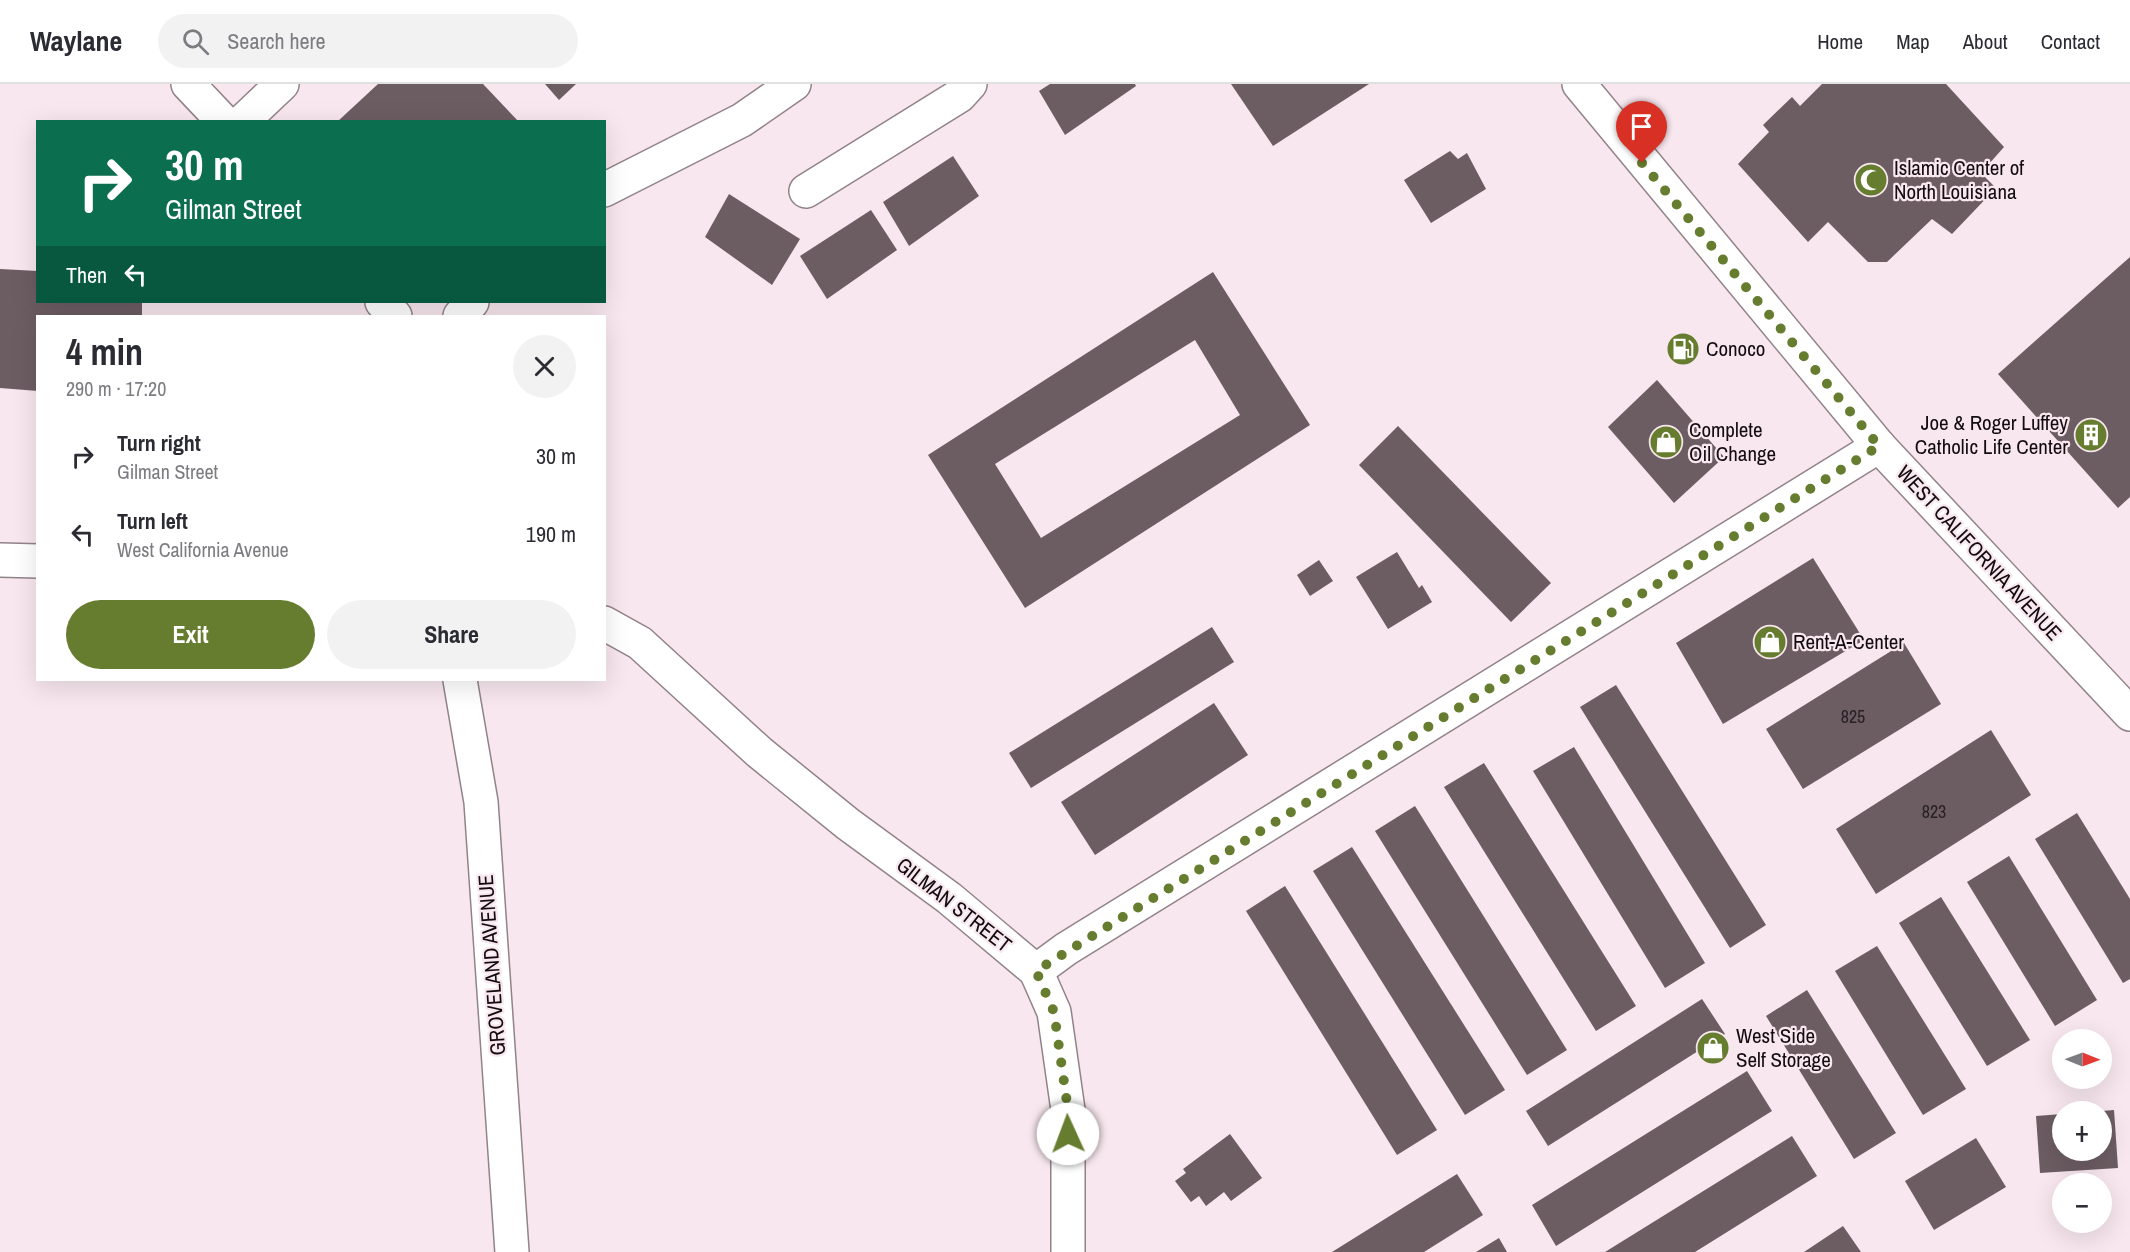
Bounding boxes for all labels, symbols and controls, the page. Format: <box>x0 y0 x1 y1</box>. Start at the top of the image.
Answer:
search box <box>158 14 578 68</box>
text: Waylane <box>30 22 122 60</box>
icon: search <box>179 25 212 58</box>
text: Search here <box>227 26 326 56</box>
text: Home <box>1817 27 1863 56</box>
text: Map <box>1896 27 1930 56</box>
text: About <box>1963 27 2008 56</box>
text: Contact <box>2041 27 2100 56</box>
pin <box>1616 101 1667 163</box>
icon: arrive <box>1625 110 1658 143</box>
text: 30 m <box>165 137 244 193</box>
icon: right <box>66 144 144 222</box>
place label: Islamic Center of North Louisiana <box>1894 153 2024 206</box>
mosque icon: Islamic Center of North Louisiana <box>1853 162 1889 198</box>
text: Gilman Street <box>165 191 302 227</box>
icon: left <box>119 258 152 291</box>
text: Then <box>66 260 107 290</box>
text: 4 min <box>66 328 143 376</box>
fuel station icon: Conoco <box>1665 331 1701 367</box>
place label: Conoco <box>1706 334 1765 363</box>
button: close <box>513 335 576 398</box>
text: 290 m · 17:20 <box>66 375 166 402</box>
place label: Joe & Roger Luffey Catholic Life Center <box>1915 408 2068 461</box>
place label: Complete Oil Change <box>1689 415 1776 468</box>
building icon: Joe & Roger Luffey Catholic Life Center <box>2073 417 2109 453</box>
shop icon: Complete Oil Change <box>1648 424 1684 460</box>
text: Turn right <box>117 428 201 458</box>
icon: right <box>66 440 99 473</box>
text: 30 m <box>536 441 576 471</box>
text: Gilman Street <box>117 458 218 485</box>
street label: WEST CALIFORNIA AVENUE <box>1890 459 2068 647</box>
text: Turn left <box>117 506 188 536</box>
icon: left <box>66 518 99 551</box>
text: 190 m <box>526 519 576 549</box>
text: West California Avenue <box>117 536 289 563</box>
button: Exit <box>66 600 315 669</box>
button: Share <box>327 600 576 669</box>
shop icon: Rent-A-Center <box>1752 624 1788 660</box>
place label: Rent-A-Center <box>1793 627 1904 656</box>
house number: 825 <box>1841 704 1865 729</box>
house number: 823 <box>1922 799 1946 824</box>
street label: GILMAN STREET <box>891 850 1018 959</box>
street label: GROVELAND AVENUE <box>471 873 512 1057</box>
place label: West Side Self Storage <box>1736 1021 1831 1074</box>
north arrow <box>2052 1029 2112 1089</box>
map controls <box>2052 1029 2112 1233</box>
shop icon: West Side Self Storage <box>1695 1030 1731 1066</box>
button: + <box>2052 1101 2112 1161</box>
position arrow <box>1036 1102 1100 1166</box>
button: − <box>2052 1173 2112 1233</box>

